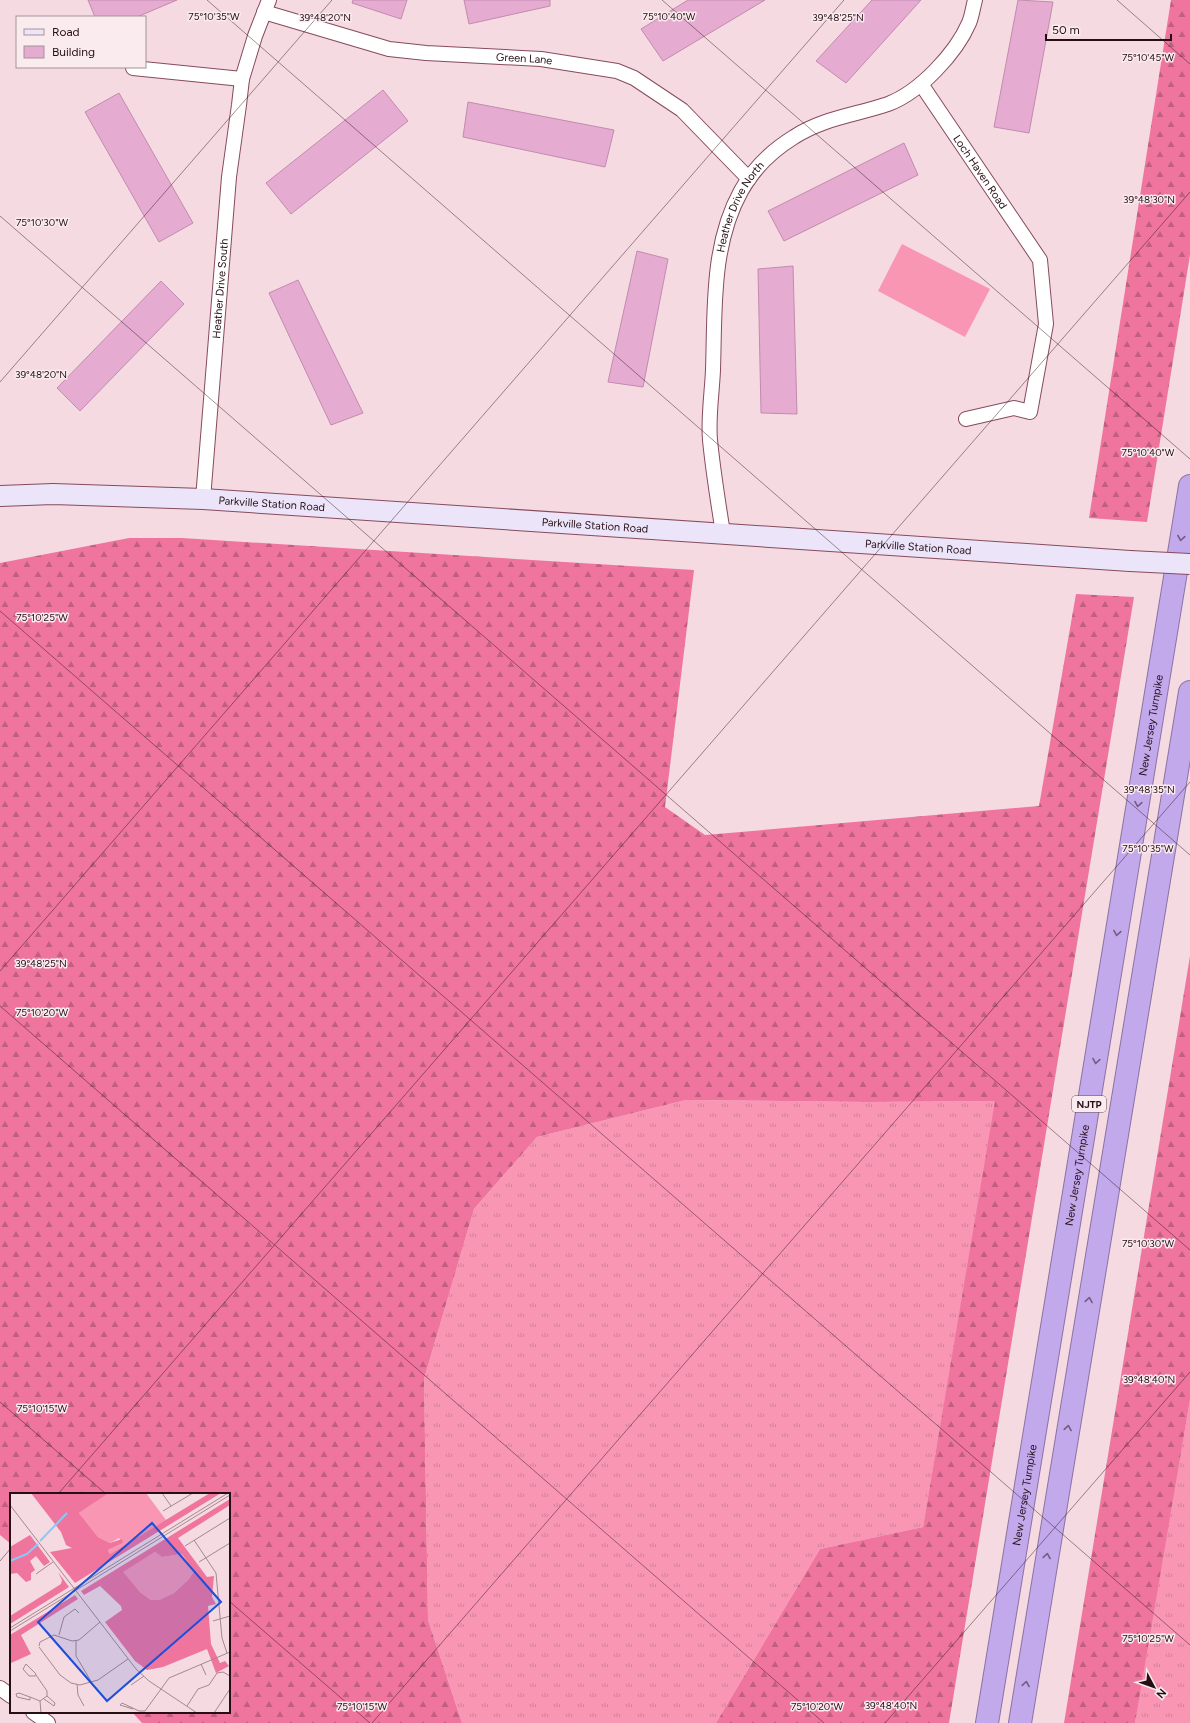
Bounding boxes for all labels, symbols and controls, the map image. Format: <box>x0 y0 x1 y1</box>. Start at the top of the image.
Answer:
text: 75°10'35"W <box>188 10 240 23</box>
text: 75°10'40"W <box>643 10 696 23</box>
text: 39°48'20"N <box>299 11 351 24</box>
text: 39°48'25"N <box>812 11 864 24</box>
legend <box>16 16 146 68</box>
scale bar <box>1046 16 1171 42</box>
text: 50 m <box>1052 23 1080 37</box>
text: Road <box>52 25 80 39</box>
text: Building <box>52 45 95 59</box>
street label: Green Lane <box>496 51 553 68</box>
text: 75°10'45"W <box>1122 51 1174 64</box>
street label: Loch Haven Road <box>950 133 1010 212</box>
street label: Heather Drive North <box>714 159 767 254</box>
text: 39°48'30"N <box>1123 193 1175 206</box>
text: 75°10'30"W <box>16 216 68 229</box>
street label: Heather Drive South <box>210 238 231 339</box>
text: 39°48'20"N <box>15 368 67 381</box>
text: 75°10'40"W <box>1122 446 1175 459</box>
street label: Parkville Station Road <box>218 494 325 514</box>
street label: Parkville Station Road <box>541 516 649 536</box>
one-way arrow <box>1178 535 1186 541</box>
street label: Parkville Station Road <box>865 537 972 557</box>
text: 75°10'25"W <box>16 611 68 624</box>
street label: New Jersey Turnpike <box>1137 674 1166 777</box>
text: 39°48'35"N <box>1123 783 1175 796</box>
one-way arrow <box>1134 801 1143 808</box>
text: 75°10'35"W <box>1122 842 1174 855</box>
one-way arrow <box>1113 930 1122 936</box>
text: 39°48'25"N <box>15 957 67 970</box>
text: 75°10'20"W <box>16 1006 68 1019</box>
one-way arrow <box>1092 1058 1101 1064</box>
road number: NJTP <box>1072 1096 1106 1112</box>
street label: New Jersey Turnpike <box>1063 1124 1092 1227</box>
text: 75°10'30"W <box>1122 1237 1174 1250</box>
one-way arrow <box>1085 1297 1093 1303</box>
text: 39°48'40"N <box>1123 1373 1175 1386</box>
text: 75°10'15"W <box>17 1402 67 1415</box>
one-way arrow <box>1063 1425 1072 1431</box>
street label: New Jersey Turnpike <box>1010 1443 1040 1547</box>
inset map <box>10 1493 230 1713</box>
one-way arrow <box>1042 1553 1050 1559</box>
text: 75°10'25"W <box>1122 1632 1174 1645</box>
north arrow <box>1134 1667 1174 1707</box>
one-way arrow <box>1021 1681 1030 1688</box>
text: N <box>1153 1686 1169 1701</box>
text: 39°48'40"N <box>865 1699 917 1712</box>
text: 75°10'15"W <box>337 1700 387 1713</box>
text: 75°10'20"W <box>791 1700 843 1713</box>

